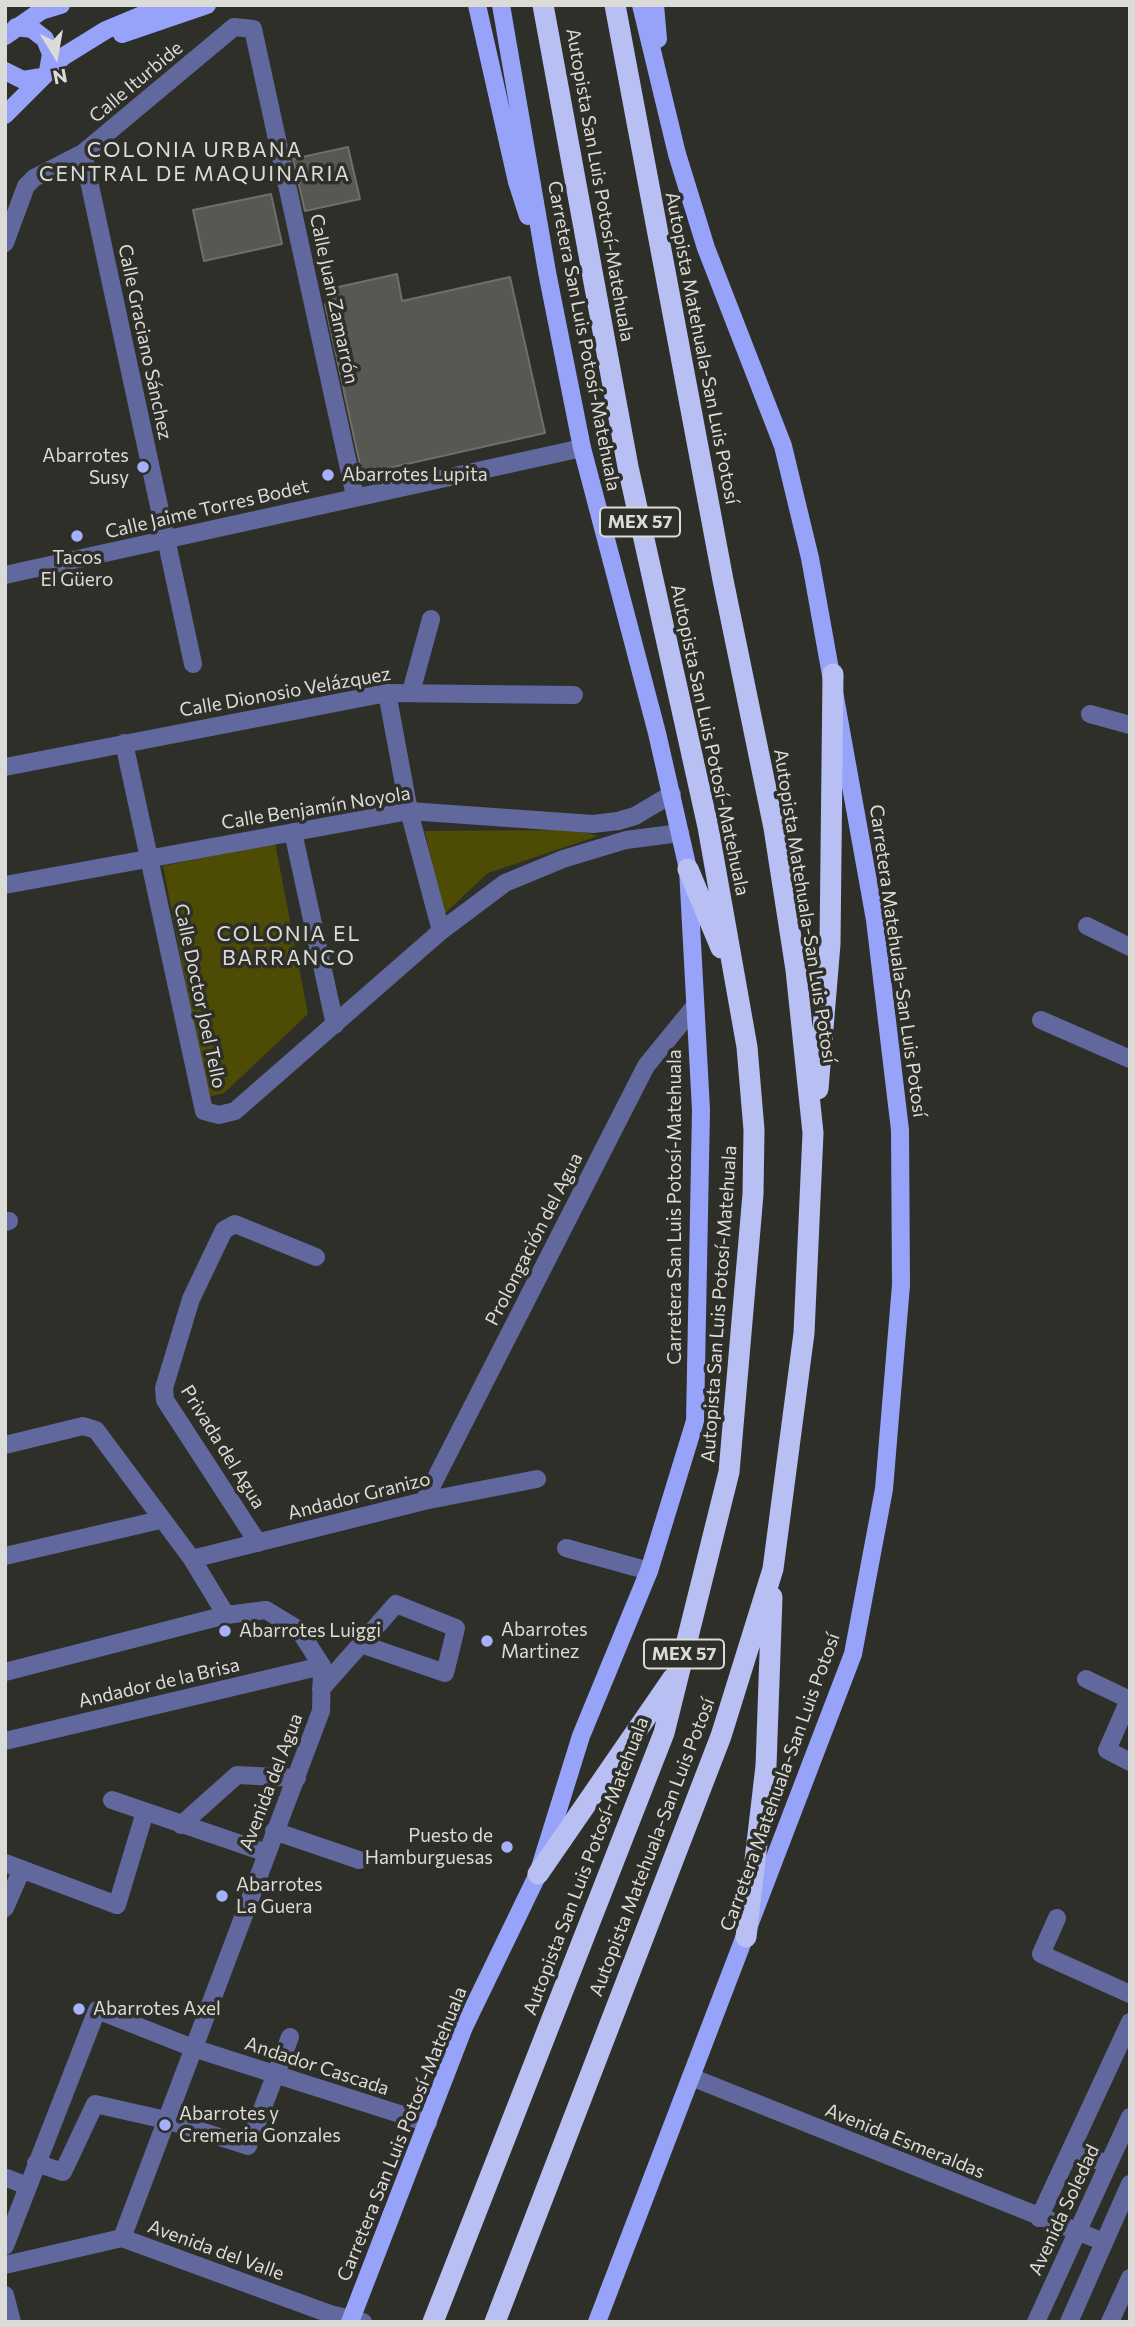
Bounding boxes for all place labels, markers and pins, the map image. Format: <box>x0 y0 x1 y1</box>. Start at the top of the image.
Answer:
place label: Abarrotes Susy <box>42 445 129 489</box>
marker: Abarrotes Susy <box>135 459 151 475</box>
place label: Abarrotes Lupita <box>342 464 488 486</box>
marker: Abarrotes Lupita <box>320 467 336 483</box>
marker: Tacos El Güero <box>69 528 85 544</box>
place label: Tacos El Güero <box>41 547 113 591</box>
place label: Abarrotes Martinez <box>501 1619 588 1663</box>
place label: Abarrotes Luiggi <box>239 1620 381 1642</box>
marker: Abarrotes Luiggi <box>217 1623 233 1639</box>
marker: Abarrotes Martinez <box>479 1633 495 1649</box>
place label: Puesto de Hamburguesas <box>365 1825 493 1869</box>
marker: Puesto de Hamburguesas <box>499 1839 515 1855</box>
place label: Abarrotes La Guera <box>236 1874 323 1918</box>
marker: Abarrotes La Guera <box>214 1888 230 1904</box>
place label: Abarrotes Axel <box>93 1998 221 2020</box>
marker: Abarrotes Axel <box>71 2001 87 2017</box>
place label: Abarrotes y Cremeria Gonzales <box>179 2103 341 2147</box>
marker: Abarrotes y Cremeria Gonzales <box>157 2117 173 2133</box>

